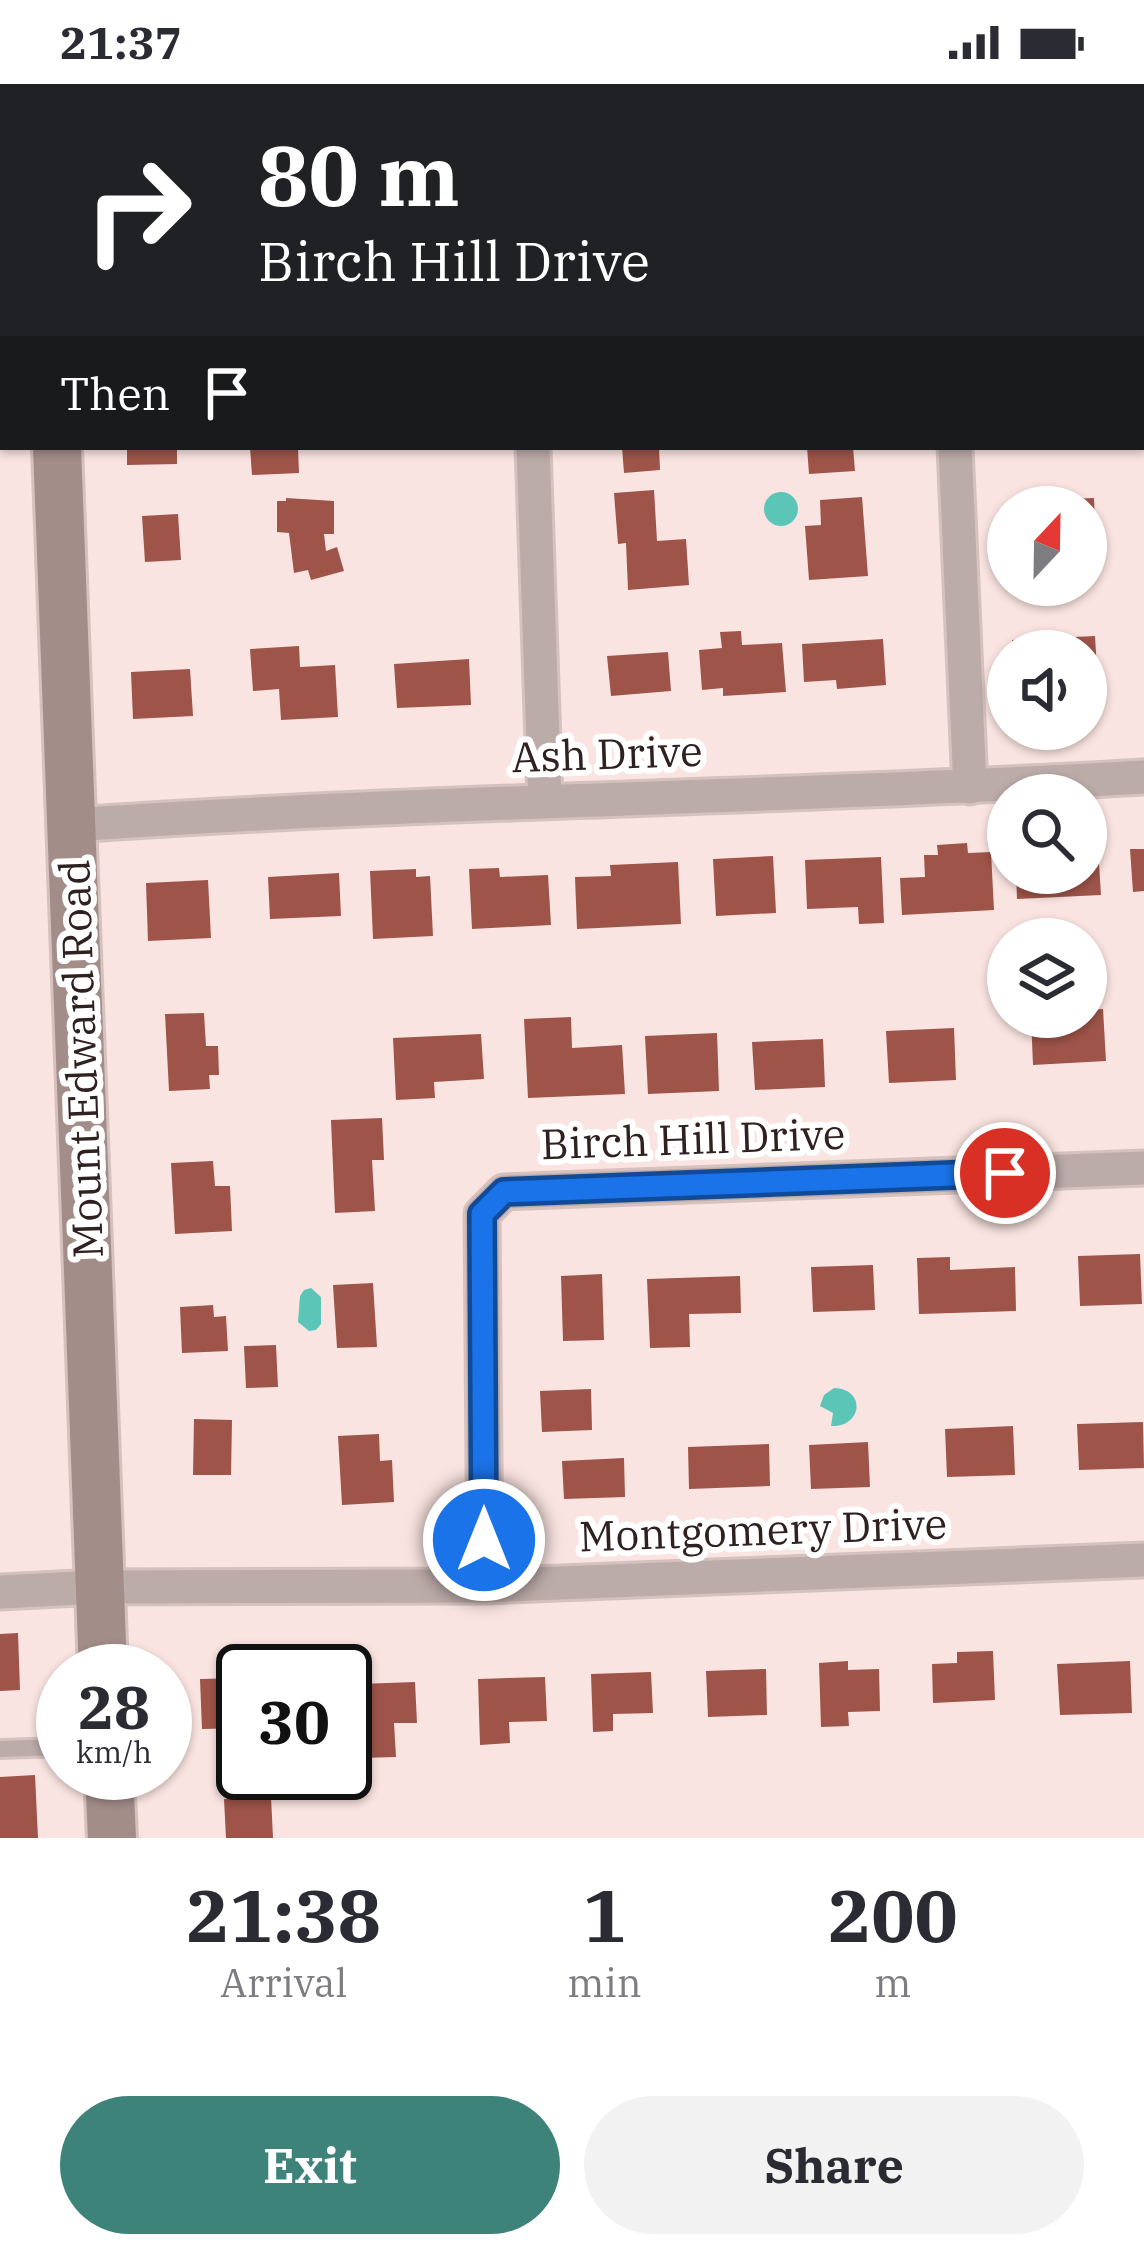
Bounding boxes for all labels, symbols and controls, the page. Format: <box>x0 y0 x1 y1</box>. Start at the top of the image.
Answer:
text: 21:37 <box>60 13 182 71</box>
text: 80 m <box>258 120 460 229</box>
icon: right <box>60 132 216 288</box>
text: Birch Hill Drive <box>258 226 650 296</box>
icon: arrive <box>194 360 260 426</box>
text: Then <box>60 364 170 422</box>
north arrow <box>987 486 1107 606</box>
map controls <box>987 486 1107 1038</box>
button: sound <box>987 630 1107 750</box>
street label: Ash Drive <box>510 723 704 784</box>
button: search <box>987 774 1107 894</box>
street label: Mount Edward Road <box>46 859 115 1259</box>
button: layers <box>987 918 1107 1038</box>
street label: Birch Hill Drive <box>540 1106 846 1171</box>
pin <box>954 1122 1056 1224</box>
icon: arrive <box>972 1140 1038 1206</box>
position arrow <box>421 1477 547 1603</box>
street label: Montgomery Drive <box>578 1496 948 1563</box>
speed limit sign: 30 <box>216 1644 372 1800</box>
text: 28 <box>78 1667 150 1746</box>
text: km/h <box>76 1732 152 1771</box>
text: 21:38 <box>186 1868 381 1962</box>
text: 1 <box>583 1868 626 1962</box>
text: 200 <box>828 1868 958 1962</box>
text: Arrival <box>220 1957 347 2008</box>
text: min <box>567 1957 642 2008</box>
text: m <box>874 1957 911 2008</box>
button: Exit <box>60 2096 560 2234</box>
button: Share <box>584 2096 1084 2234</box>

